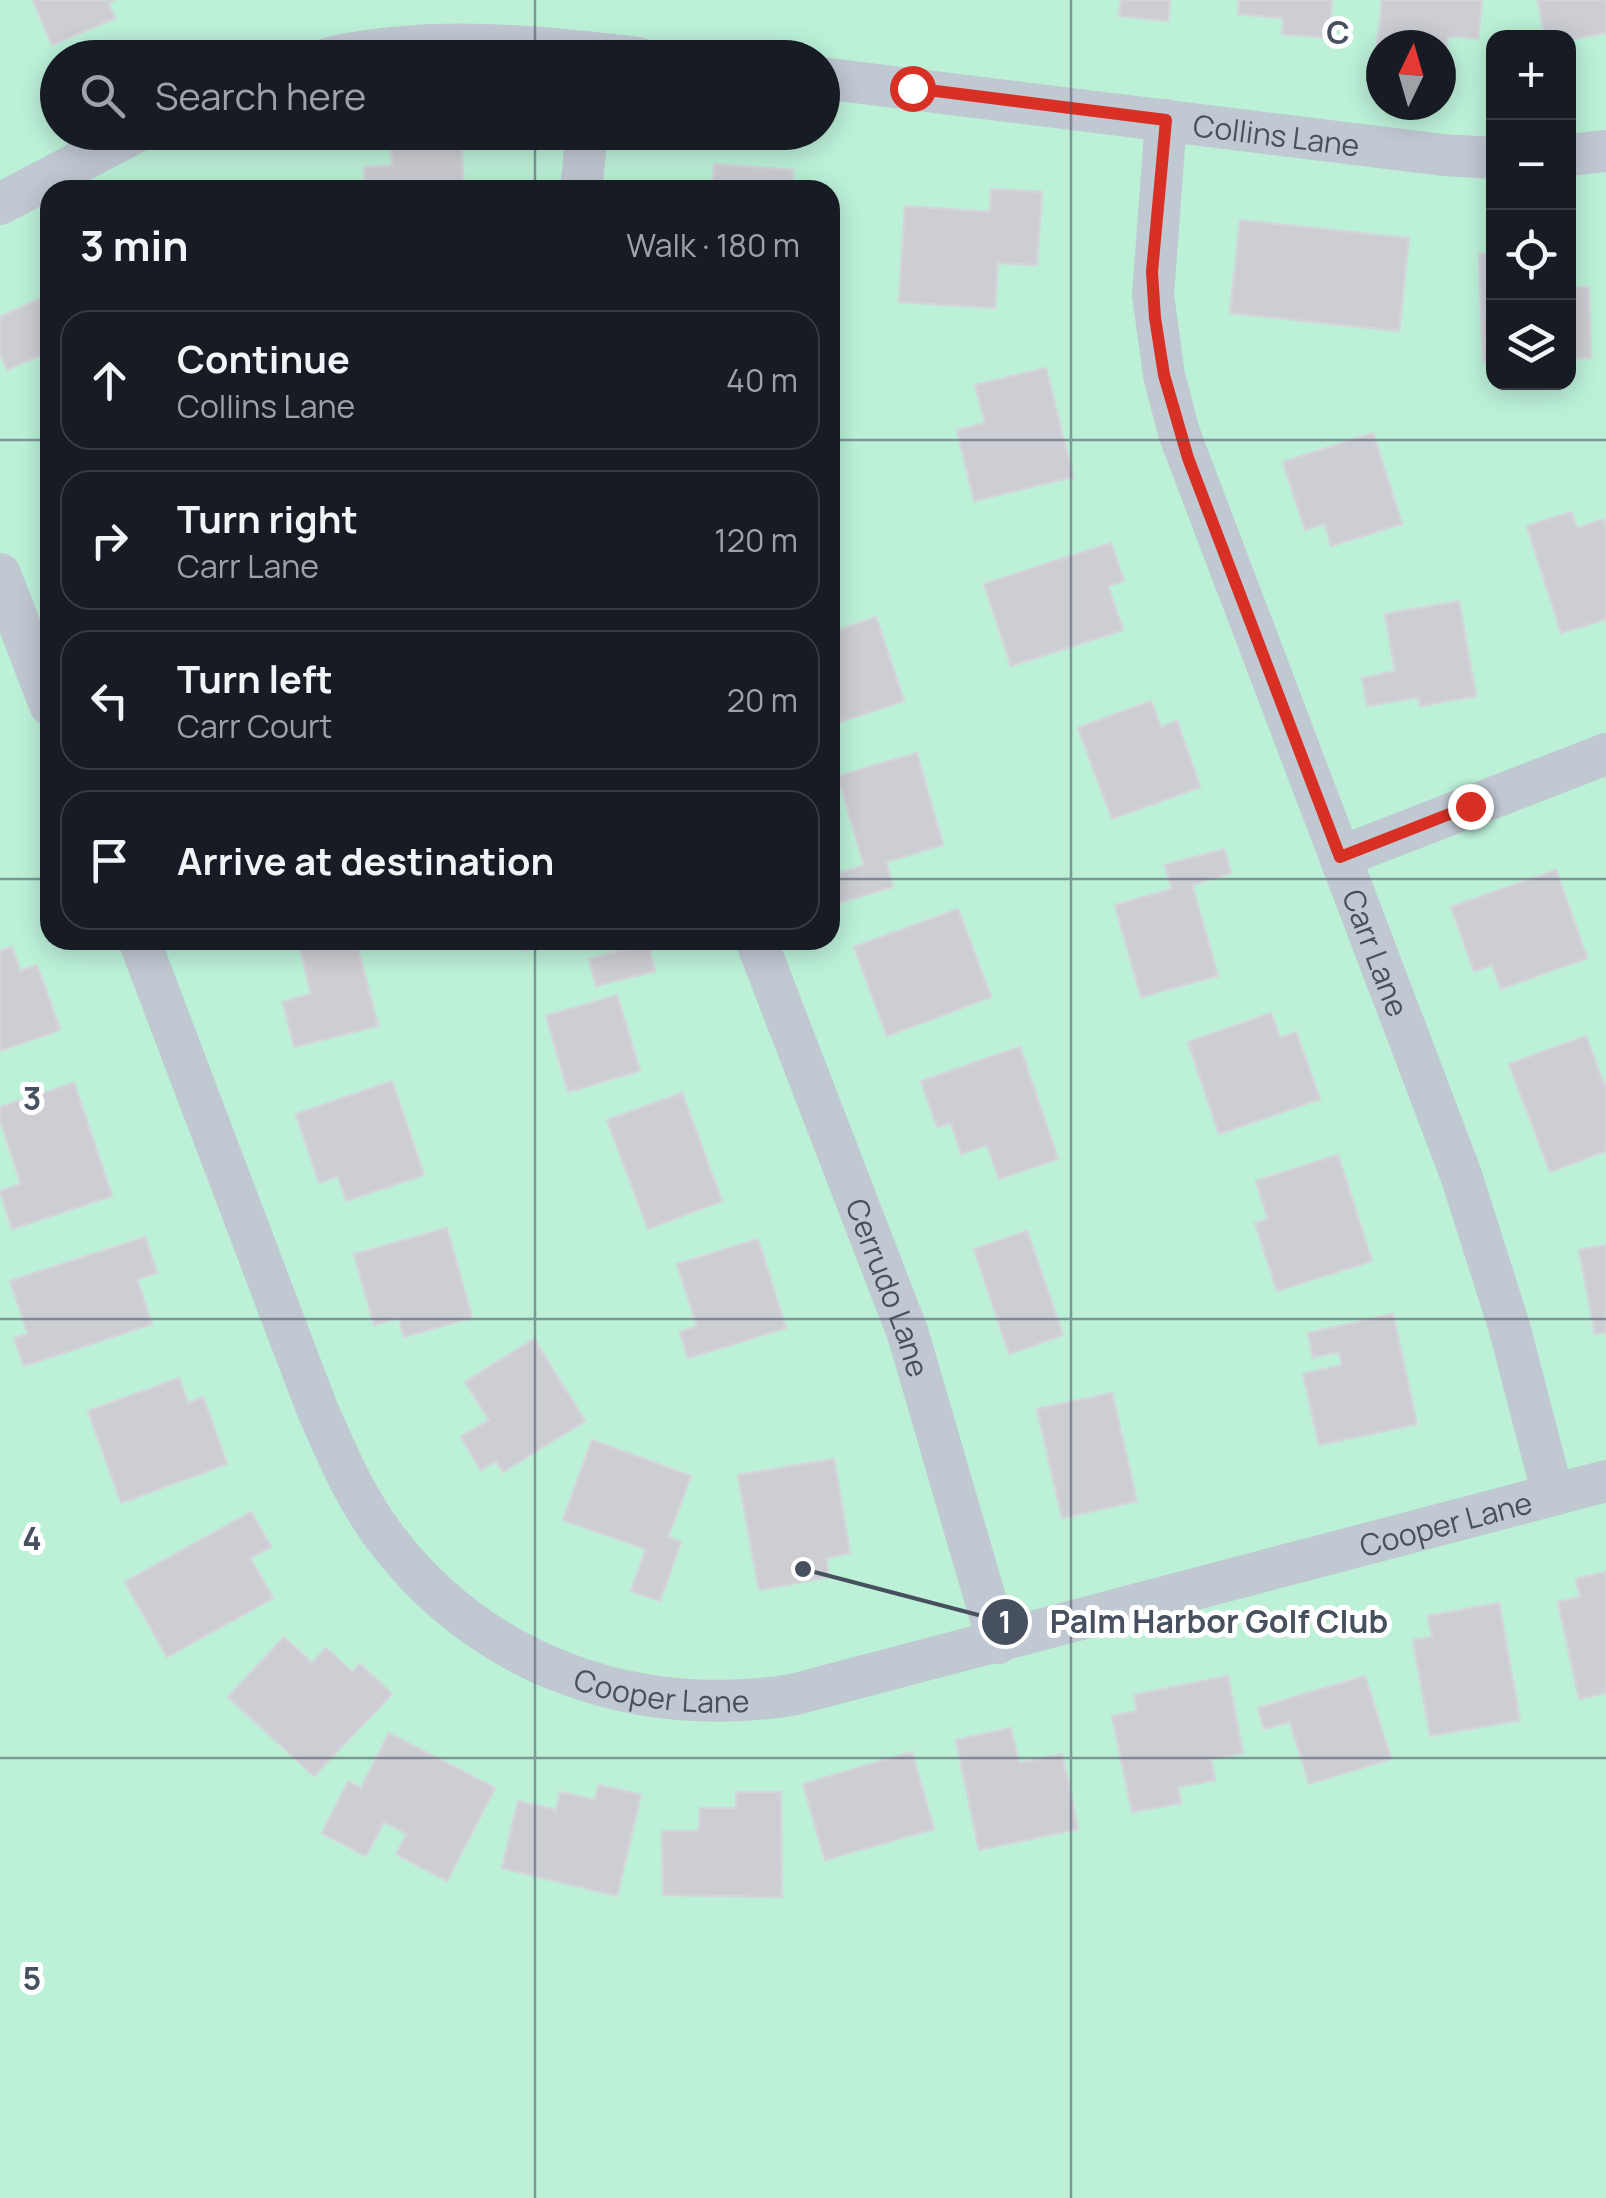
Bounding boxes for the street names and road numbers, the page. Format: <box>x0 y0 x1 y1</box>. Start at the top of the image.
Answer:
street label: Collins Lane <box>1191 104 1362 165</box>
street label: Carr Lane <box>1334 883 1419 1022</box>
street label: Cerrudo Lane <box>837 1192 940 1381</box>
street label: Cooper Lane <box>1355 1481 1536 1565</box>
street label: Cooper Lane <box>569 1658 750 1721</box>

